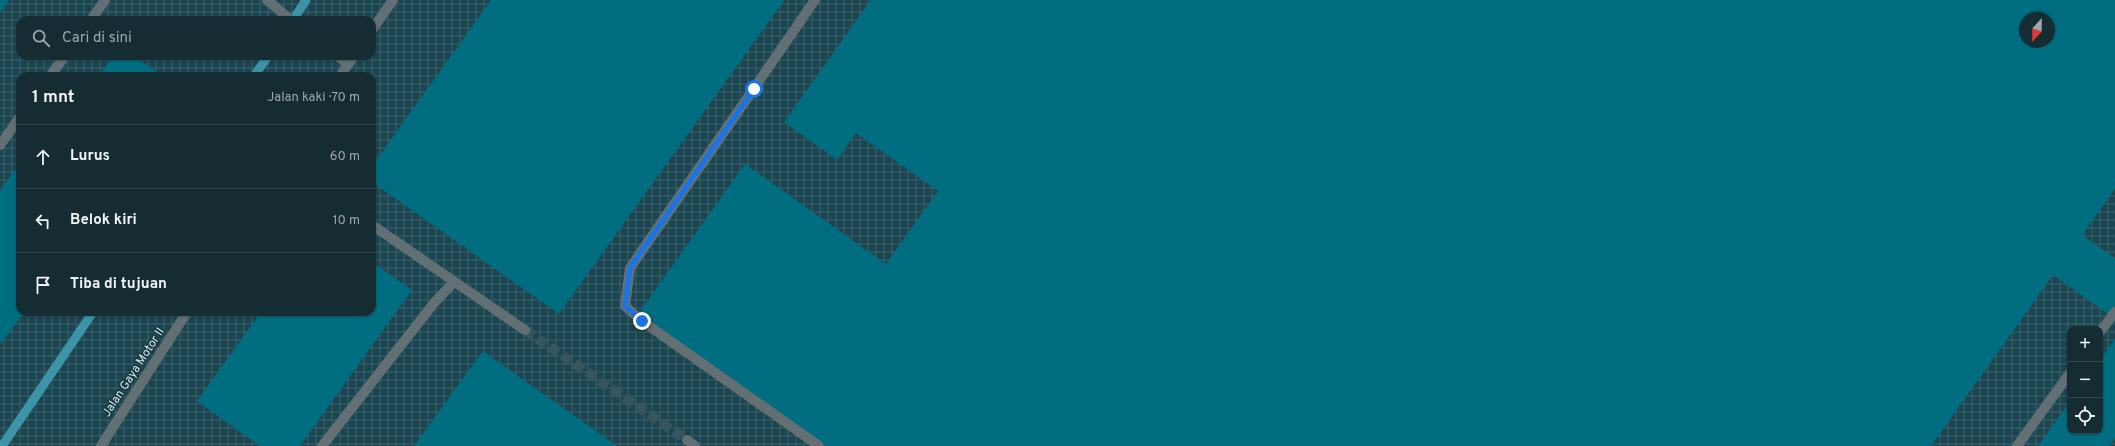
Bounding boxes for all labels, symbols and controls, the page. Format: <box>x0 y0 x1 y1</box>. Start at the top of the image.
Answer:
north arrow <box>2019 12 2055 48</box>
search box <box>16 16 376 60</box>
icon: search <box>30 27 52 49</box>
text: Cari di sini <box>62 29 132 48</box>
route start <box>745 80 763 98</box>
text: 1 mnt <box>32 87 75 109</box>
text: Jalan kaki · 70 m <box>267 90 360 106</box>
icon: ahead <box>32 146 54 168</box>
text: Lurus <box>70 147 110 166</box>
text: 60 m <box>330 149 360 165</box>
icon: left <box>32 210 54 232</box>
text: Belok kiri <box>70 211 137 230</box>
text: 10 m <box>333 213 360 229</box>
icon: arrive <box>32 274 54 296</box>
text: Tiba di tujuan <box>70 275 167 294</box>
route end <box>633 312 651 330</box>
street label: Jalan Gaya Motor II <box>99 325 169 420</box>
map controls <box>2067 326 2103 434</box>
button: + <box>2067 326 2103 362</box>
button: − <box>2067 362 2103 398</box>
button: locate <box>2067 398 2103 434</box>

